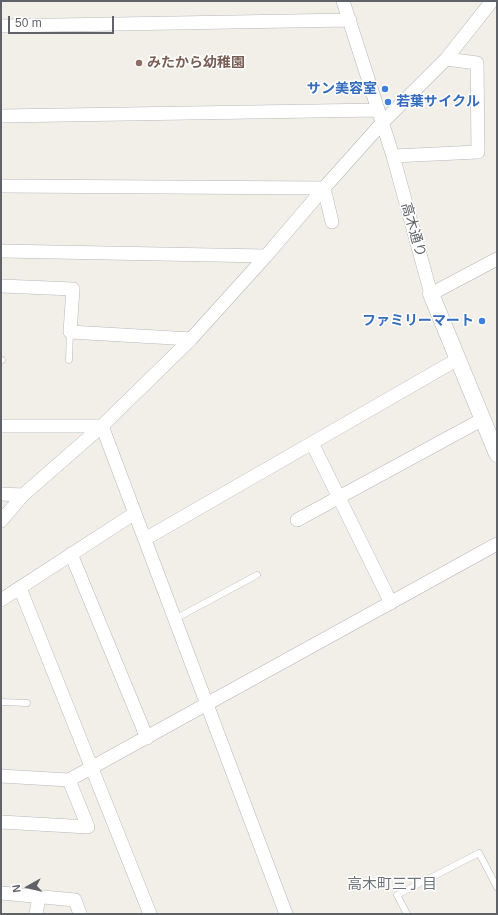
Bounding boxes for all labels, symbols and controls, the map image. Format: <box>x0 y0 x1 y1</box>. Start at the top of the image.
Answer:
scale bar <box>10 8 116 34</box>
text: 50 m <box>15 16 42 30</box>
place label: みたから幼稚園 <box>147 55 245 71</box>
marker: みたから幼稚園 <box>134 58 144 68</box>
place label: サン美容室 <box>307 81 377 97</box>
marker: サン美容室 <box>380 84 390 94</box>
place label: 若葉サイクル <box>396 94 480 110</box>
marker: 若葉サイクル <box>383 97 393 107</box>
street label: 高木通り <box>397 201 429 259</box>
place label: ファミリーマート <box>362 313 474 329</box>
marker: ファミリーマート <box>477 316 487 326</box>
north arrow <box>8 867 48 907</box>
district label: 高木町三丁目 <box>347 876 437 894</box>
text: N <box>10 884 23 893</box>

